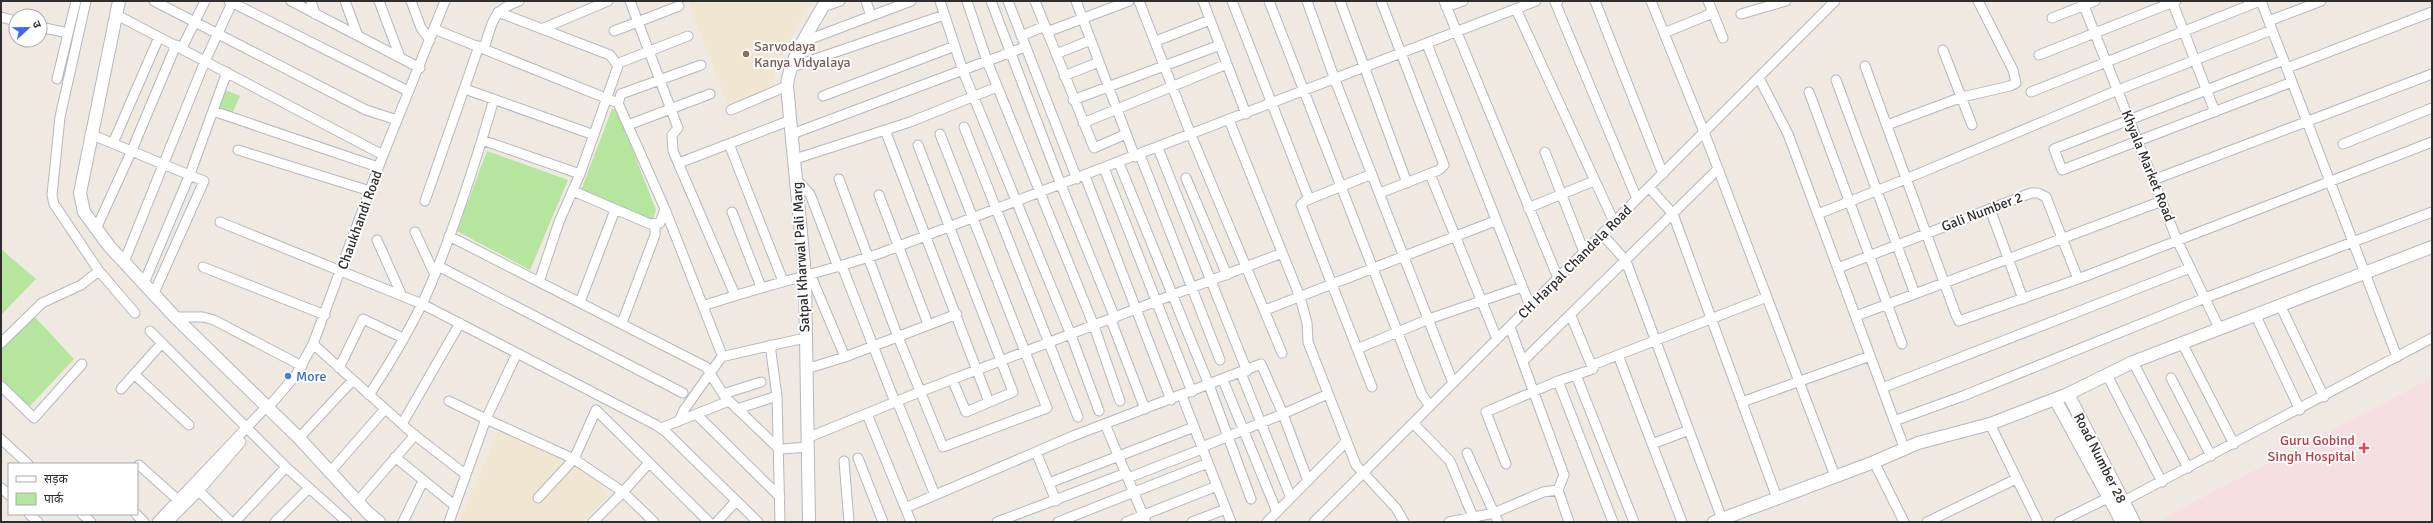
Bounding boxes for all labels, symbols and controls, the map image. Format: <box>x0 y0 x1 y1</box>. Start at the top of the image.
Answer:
north arrow <box>8 8 48 48</box>
text: उ <box>30 19 44 30</box>
place label: Sarvodaya Kanya Vidyalaya <box>754 38 851 71</box>
marker: Sarvodaya Kanya Vidyalaya <box>741 49 751 59</box>
street label: Khyala Market Road <box>2118 108 2178 224</box>
street label: Chaukhandi Road <box>334 168 386 272</box>
street label: Satpal Kharwal Pali Marg <box>789 181 813 333</box>
street label: Gali Number 2 <box>1939 189 2025 235</box>
street label: CH Harpal Chandela Road <box>1515 202 1635 322</box>
place label: More <box>296 368 326 385</box>
marker: More <box>283 371 293 381</box>
street label: Road Number 28 <box>2070 410 2130 506</box>
place label: Guru Gobind Singh Hospital <box>2268 432 2355 465</box>
marker: Guru Gobind Singh Hospital <box>2358 442 2370 454</box>
legend <box>8 463 138 515</box>
text: सड़क <box>44 472 69 487</box>
text: पार्क <box>44 492 64 507</box>

